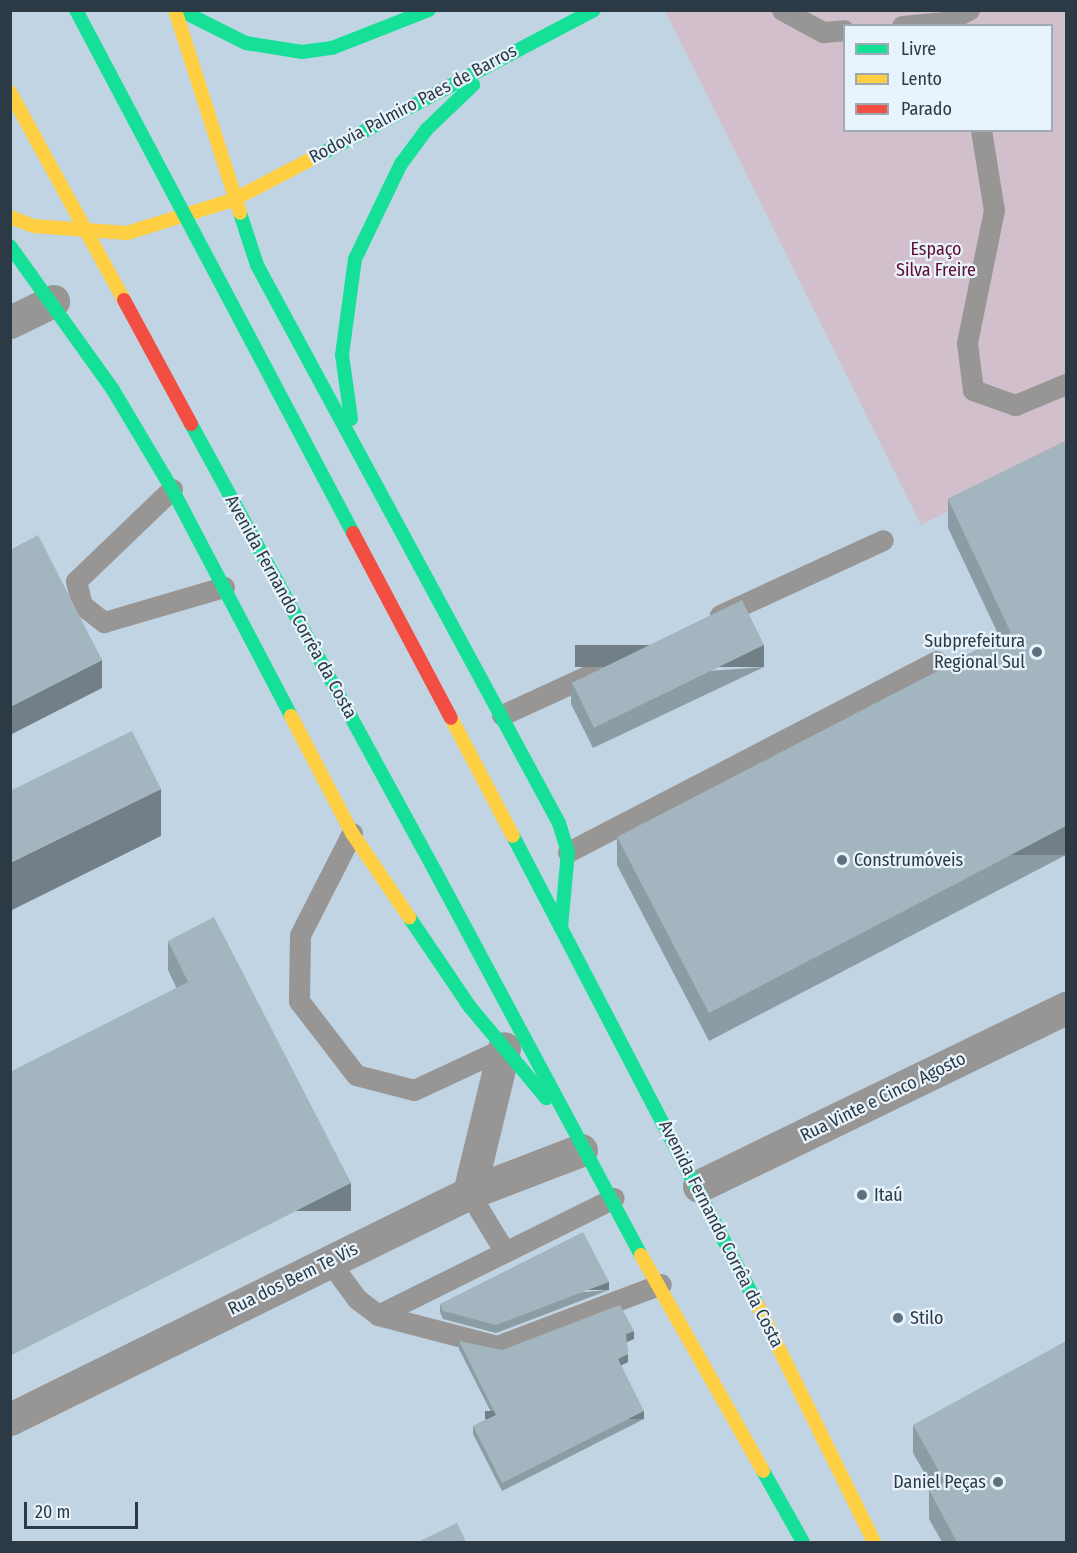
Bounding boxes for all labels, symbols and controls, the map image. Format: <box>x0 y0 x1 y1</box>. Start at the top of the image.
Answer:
legend <box>843 24 1053 132</box>
text: Livre <box>901 38 936 60</box>
street label: Rodovia Palmiro Paes de Barros <box>305 40 521 168</box>
text: Lento <box>901 68 942 90</box>
text: Parado <box>901 98 952 120</box>
park label: Espaço Silva Freire <box>896 239 976 282</box>
street label: Avenida Fernando Corrêa da Costa <box>220 492 362 722</box>
place label: Subprefeitura Regional Sul <box>924 631 1025 674</box>
marker: Subprefeitura Regional Sul <box>1030 645 1044 659</box>
place label: Construmóveis <box>854 849 963 871</box>
marker: Construmóveis <box>835 853 849 867</box>
street label: Rua Vinte e Cinco Agosto <box>797 1048 969 1146</box>
street label: Avenida Fernando Corrêa da Costa <box>654 1117 788 1351</box>
place label: Itaú <box>874 1184 903 1206</box>
marker: Itaú <box>855 1188 869 1202</box>
street label: Rua dos Bem Te Vis <box>224 1238 362 1320</box>
place label: Stilo <box>910 1307 943 1329</box>
marker: Stilo <box>891 1311 905 1325</box>
place label: Daniel Peças <box>893 1471 986 1493</box>
marker: Daniel Peças <box>991 1475 1005 1489</box>
scale bar <box>27 1490 141 1528</box>
text: 20 m <box>35 1501 70 1523</box>

